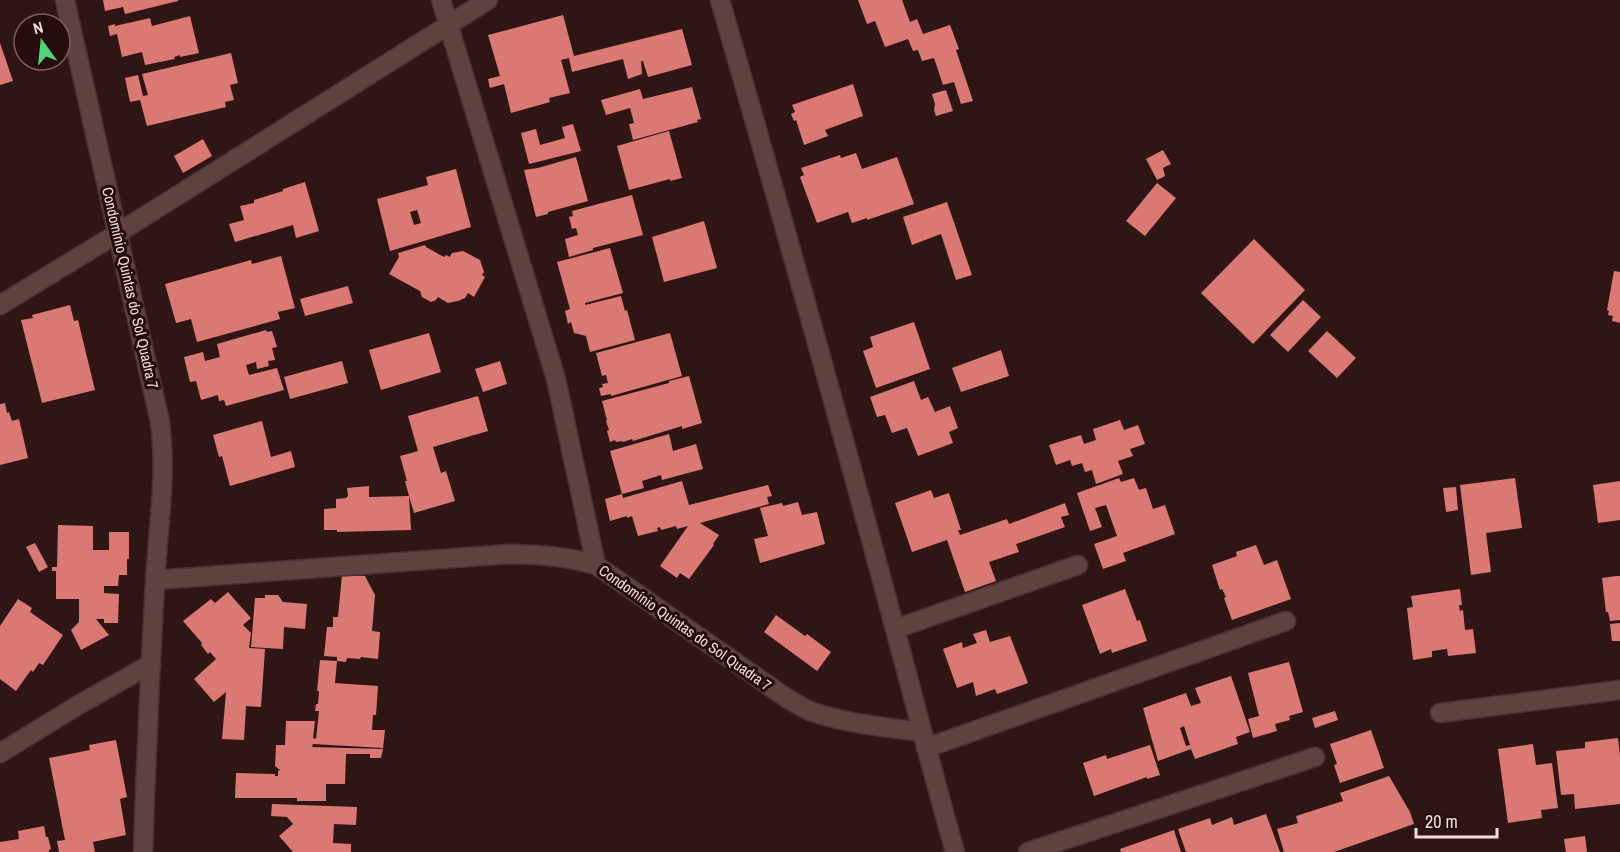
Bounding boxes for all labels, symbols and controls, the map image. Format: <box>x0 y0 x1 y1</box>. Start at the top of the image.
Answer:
north arrow <box>12 12 72 72</box>
text: N <box>31 16 46 39</box>
street label: Condomínio Quintas do Sol Quadra 7 <box>97 185 164 391</box>
street label: Condomínio Quintas do Sol Quadra 7 <box>595 560 776 696</box>
scale bar <box>1416 801 1497 839</box>
text: 20 m <box>1425 809 1458 834</box>

